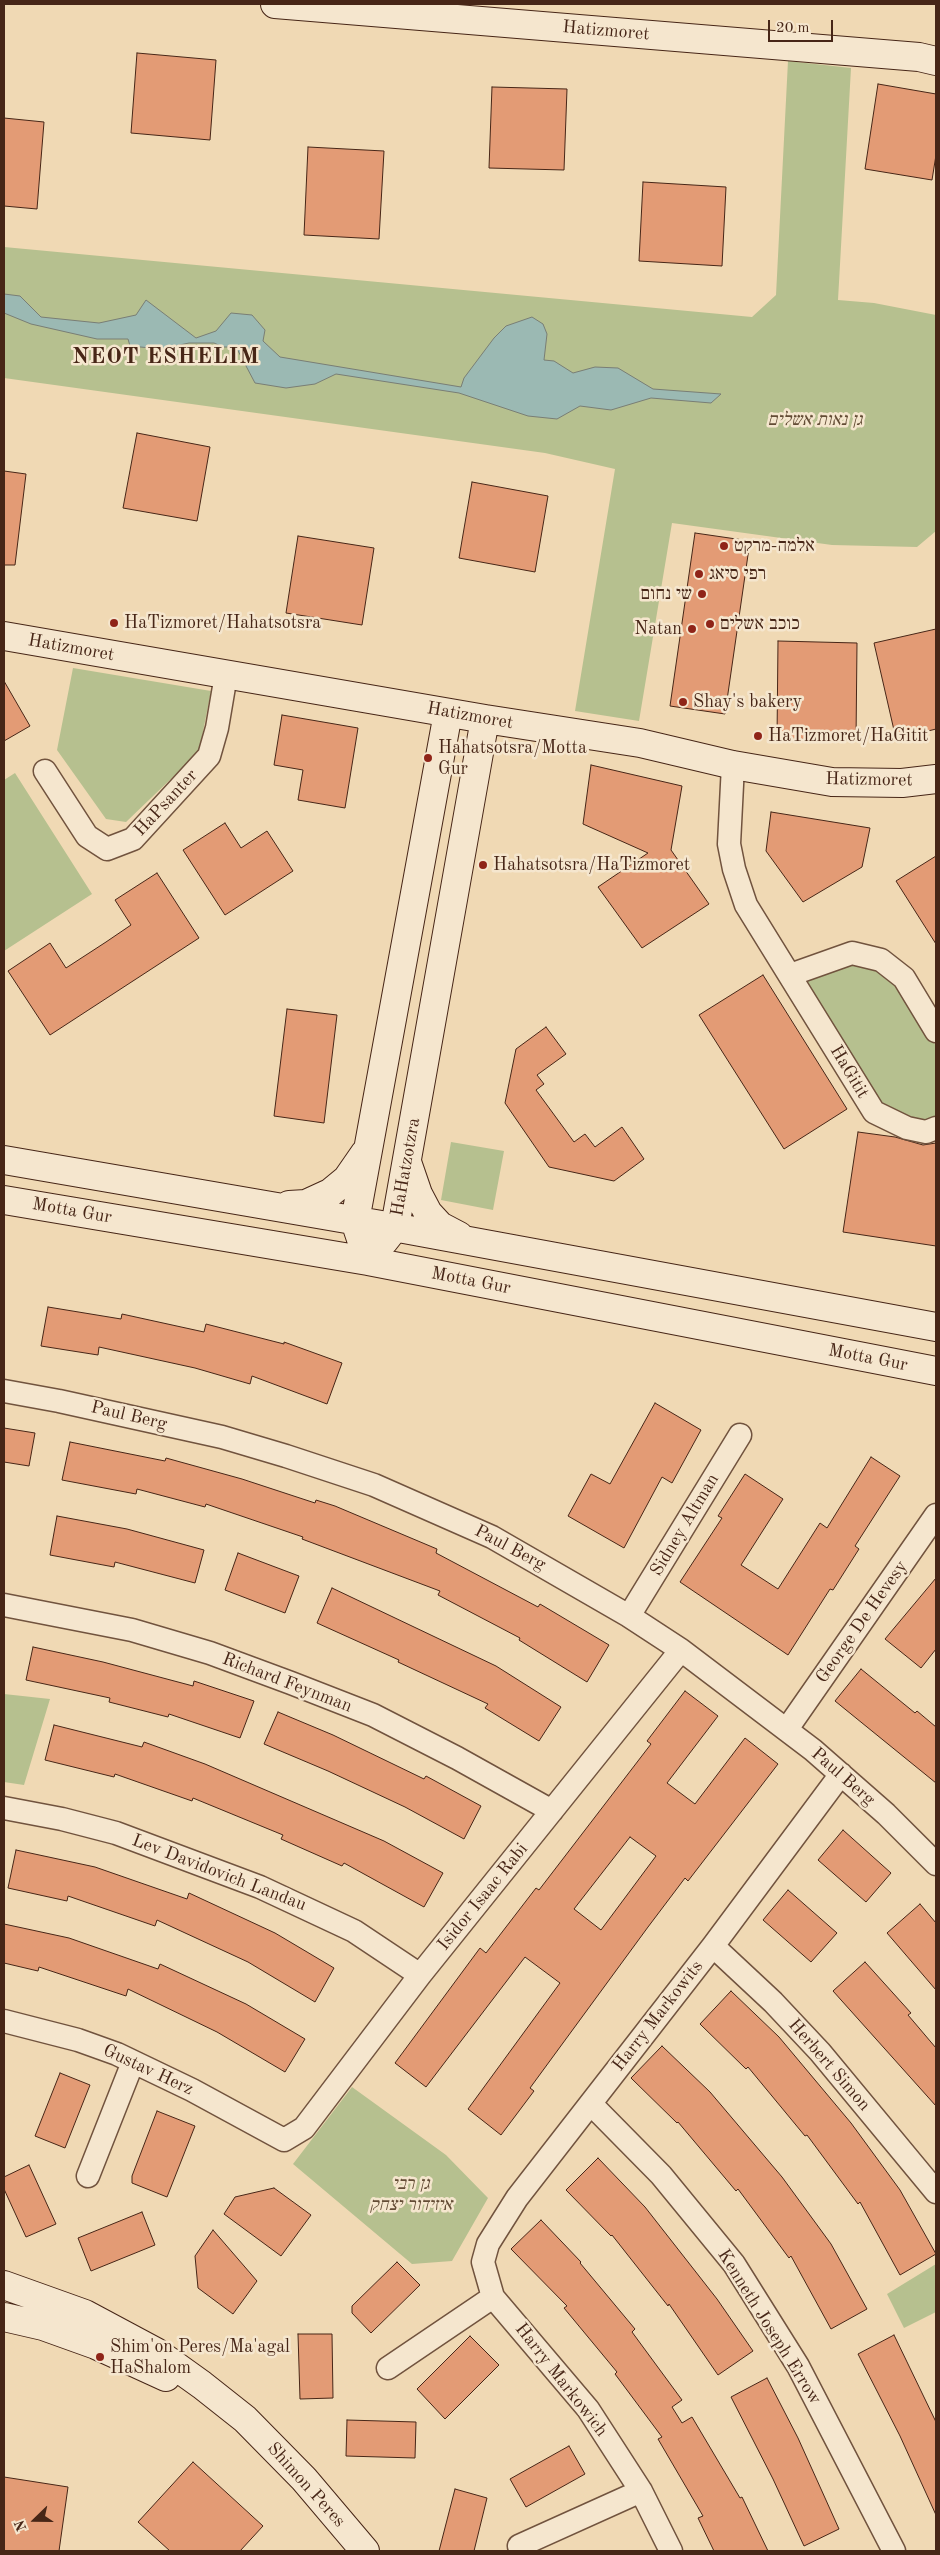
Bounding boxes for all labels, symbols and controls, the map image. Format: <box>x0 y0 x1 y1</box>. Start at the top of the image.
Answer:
scale bar <box>770 10 835 42</box>
street label: Hatizmoret <box>562 16 650 46</box>
text: 20 m <box>776 21 810 36</box>
district label: NEOT ESHELIM <box>71 344 261 370</box>
park label: גן נאות אשלים <box>768 409 862 431</box>
place label: אלמה-מרקט <box>734 535 815 557</box>
marker: אלמה-מרקט <box>718 540 730 552</box>
place label: רפי סיאג <box>709 563 766 585</box>
marker: רפי סיאג <box>693 568 705 580</box>
place label: שי נחום <box>641 583 692 605</box>
marker: שי נחום <box>696 588 708 600</box>
place label: HaTizmoret/Hahatsotsra <box>124 612 321 634</box>
place label: כוכב אשלים <box>720 613 800 635</box>
marker: HaTizmoret/Hahatsotsra <box>108 617 120 629</box>
place label: Natan <box>634 618 682 640</box>
marker: כוכב אשלים <box>704 618 716 630</box>
marker: Natan <box>686 623 698 635</box>
street label: Hatizmoret <box>26 630 116 666</box>
place label: Shay's bakery <box>693 691 802 713</box>
marker: Shay's bakery <box>677 696 689 708</box>
street label: Hatizmoret <box>425 698 515 734</box>
place label: HaTizmoret/HaGitit <box>768 725 928 747</box>
marker: HaTizmoret/HaGitit <box>752 730 764 742</box>
place label: Hahatsotsra/Motta Gur <box>438 737 587 780</box>
marker: Hahatsotsra/Motta Gur <box>422 752 434 764</box>
street label: HaPsanter <box>130 765 202 841</box>
street label: Hatizmoret <box>825 768 913 792</box>
place label: Hahatsotsra/HaTizmoret <box>493 854 690 876</box>
marker: Hahatsotsra/HaTizmoret <box>477 859 489 871</box>
street label: HaGitit <box>825 1041 873 1103</box>
street label: HaHatzotzra <box>387 1116 425 1218</box>
street label: Motta Gur <box>30 1193 114 1229</box>
street label: Motta Gur <box>429 1263 513 1299</box>
street label: Motta Gur <box>826 1340 910 1376</box>
street label: Paul Berg <box>89 1397 169 1435</box>
street label: Sidney Altman <box>646 1470 724 1580</box>
street label: Paul Berg <box>471 1520 549 1576</box>
street label: George De Hevesy <box>812 1557 912 1687</box>
street label: Richard Feynman <box>219 1648 355 1718</box>
street label: Paul Berg <box>807 1743 879 1811</box>
street label: Lev Davidovich Landau <box>129 1830 309 1916</box>
street label: Isidor Isaac Rabi <box>433 1839 533 1955</box>
street label: Harry Markowits <box>608 1956 708 2076</box>
street label: Herbert Simon <box>783 2015 875 2115</box>
street label: Gustav Herz <box>99 2040 197 2100</box>
park label: גן רבי איזידור יצחק <box>370 2173 452 2216</box>
street label: Kenneth Joseph Errow <box>712 2245 826 2409</box>
street label: Harry Markowich <box>510 2319 612 2441</box>
place label: Shim'on Peres/Ma'agal HaShalom <box>110 2336 290 2378</box>
marker: Shim'on Peres/Ma'agal HaShalom <box>94 2351 106 2363</box>
street label: Shimon Peres <box>262 2438 350 2532</box>
north arrow <box>10 2495 60 2545</box>
text: N <box>13 2518 30 2533</box>

